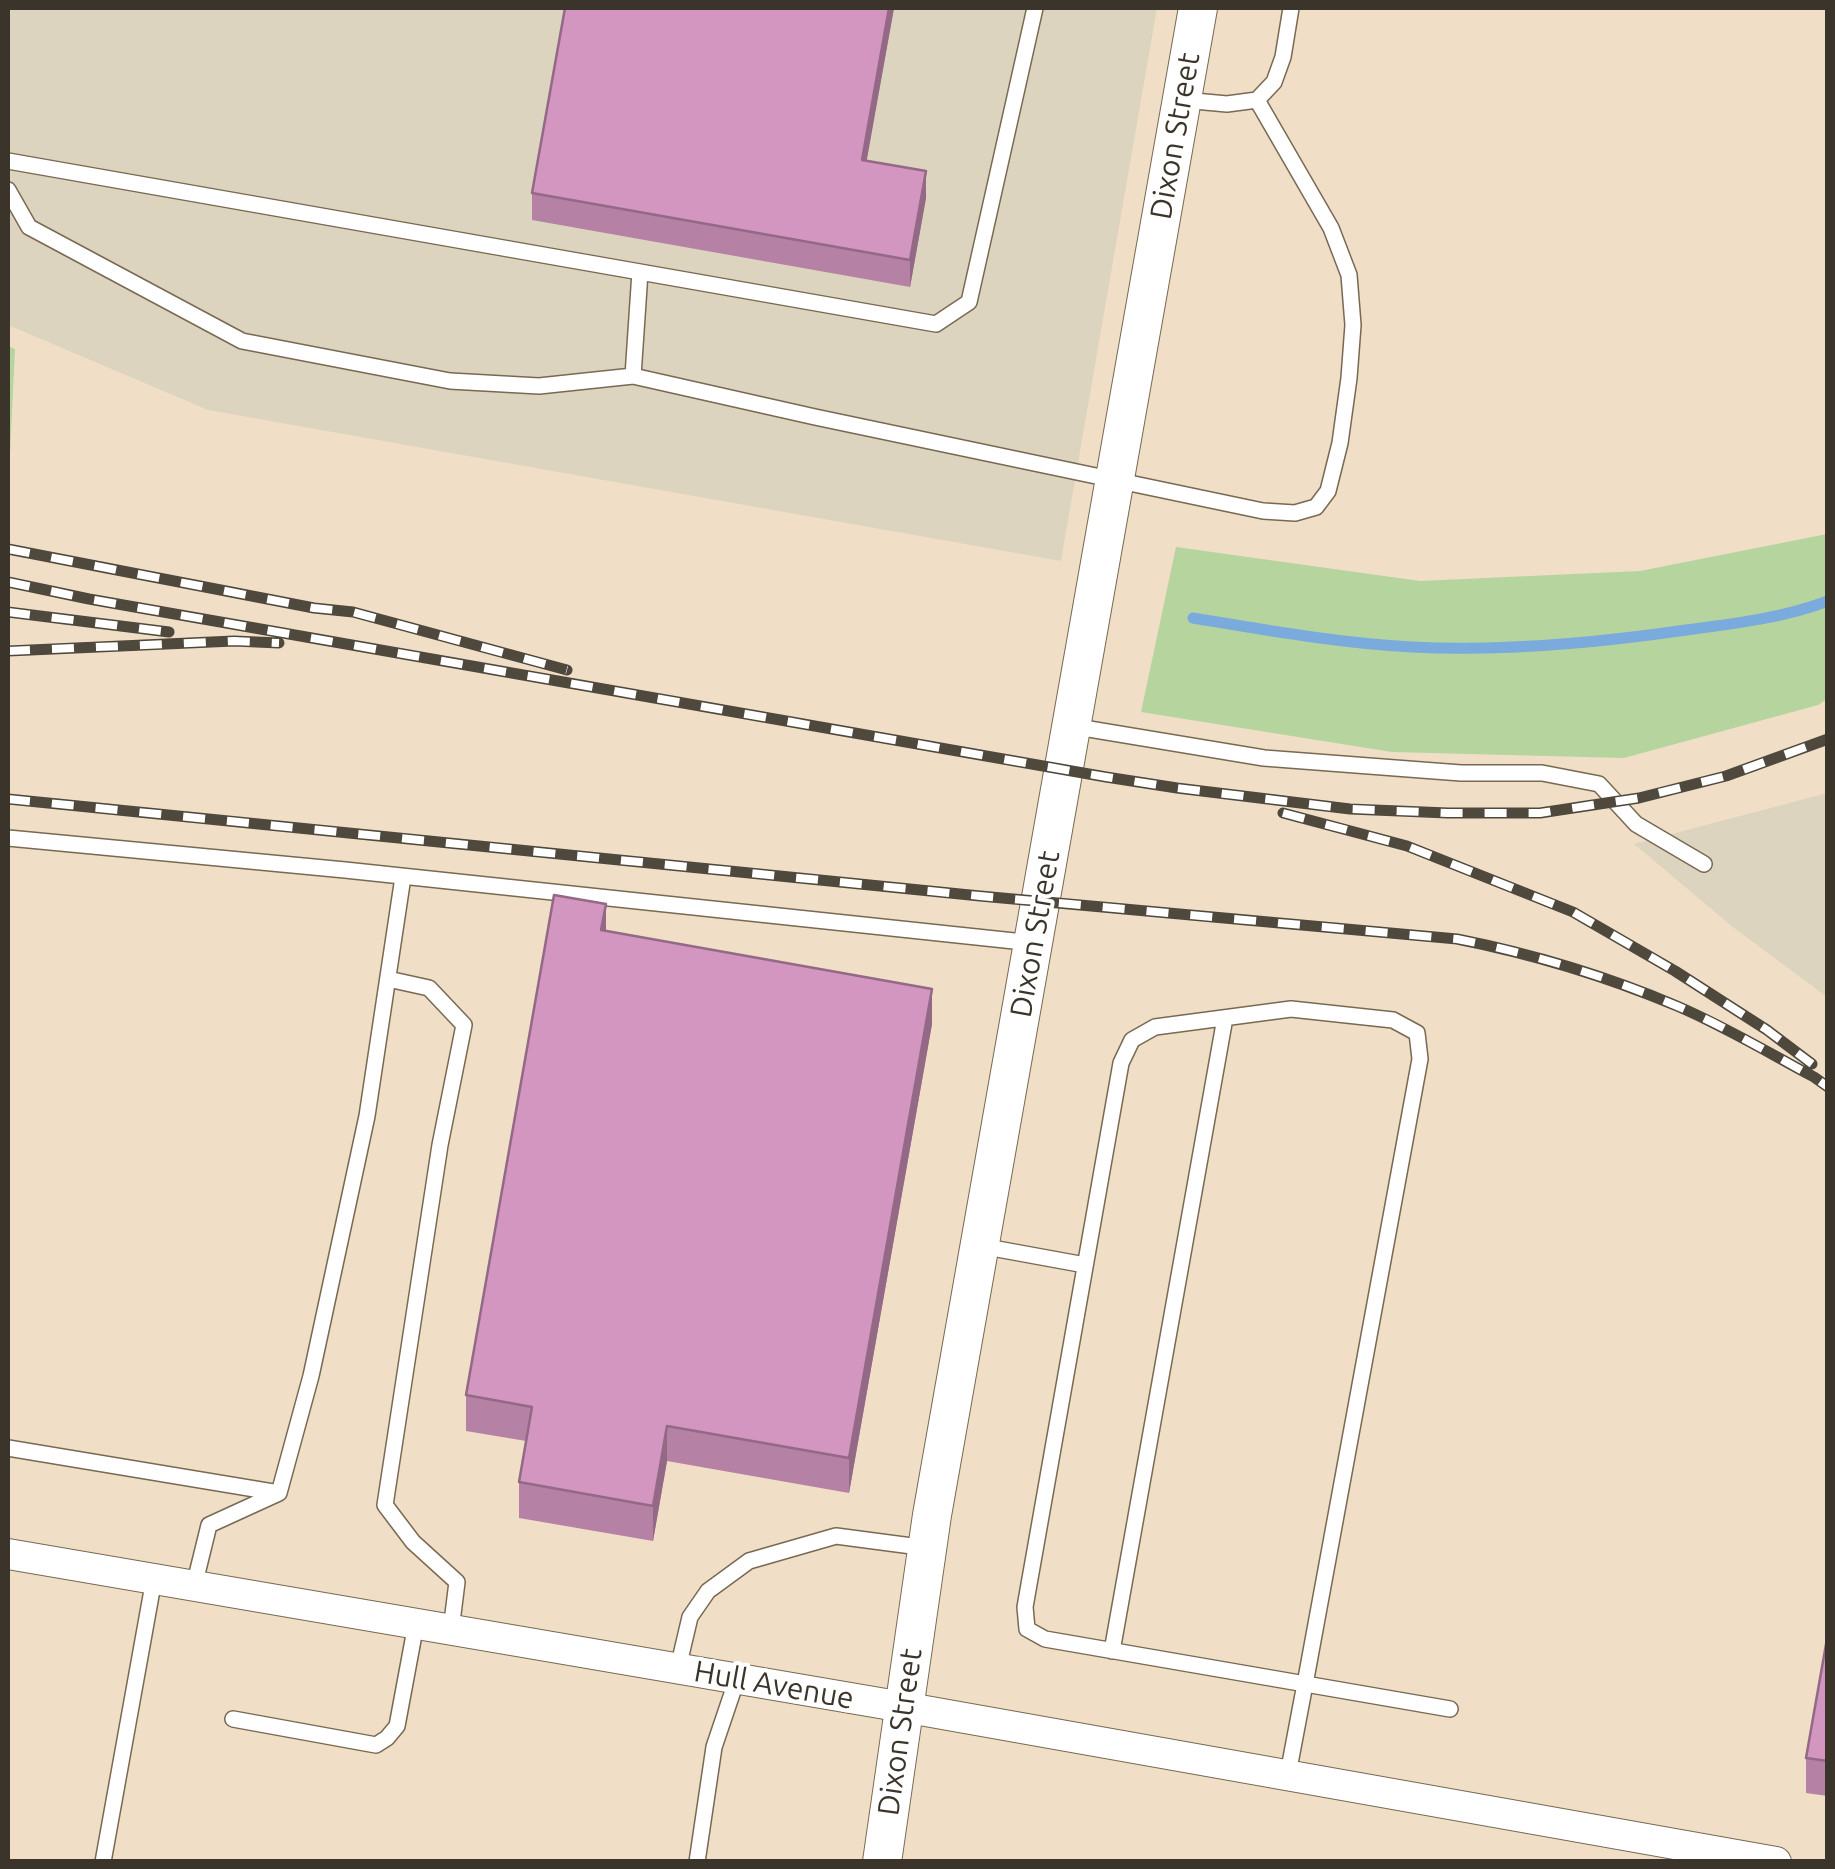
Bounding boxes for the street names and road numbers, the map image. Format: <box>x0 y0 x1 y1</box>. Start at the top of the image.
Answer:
street label: Dixon Street <box>1143 50 1207 222</box>
street label: Dixon Street <box>1003 848 1067 1020</box>
street label: Dixon Street <box>870 1646 930 1818</box>
street label: Hull Avenue <box>691 1653 857 1717</box>

